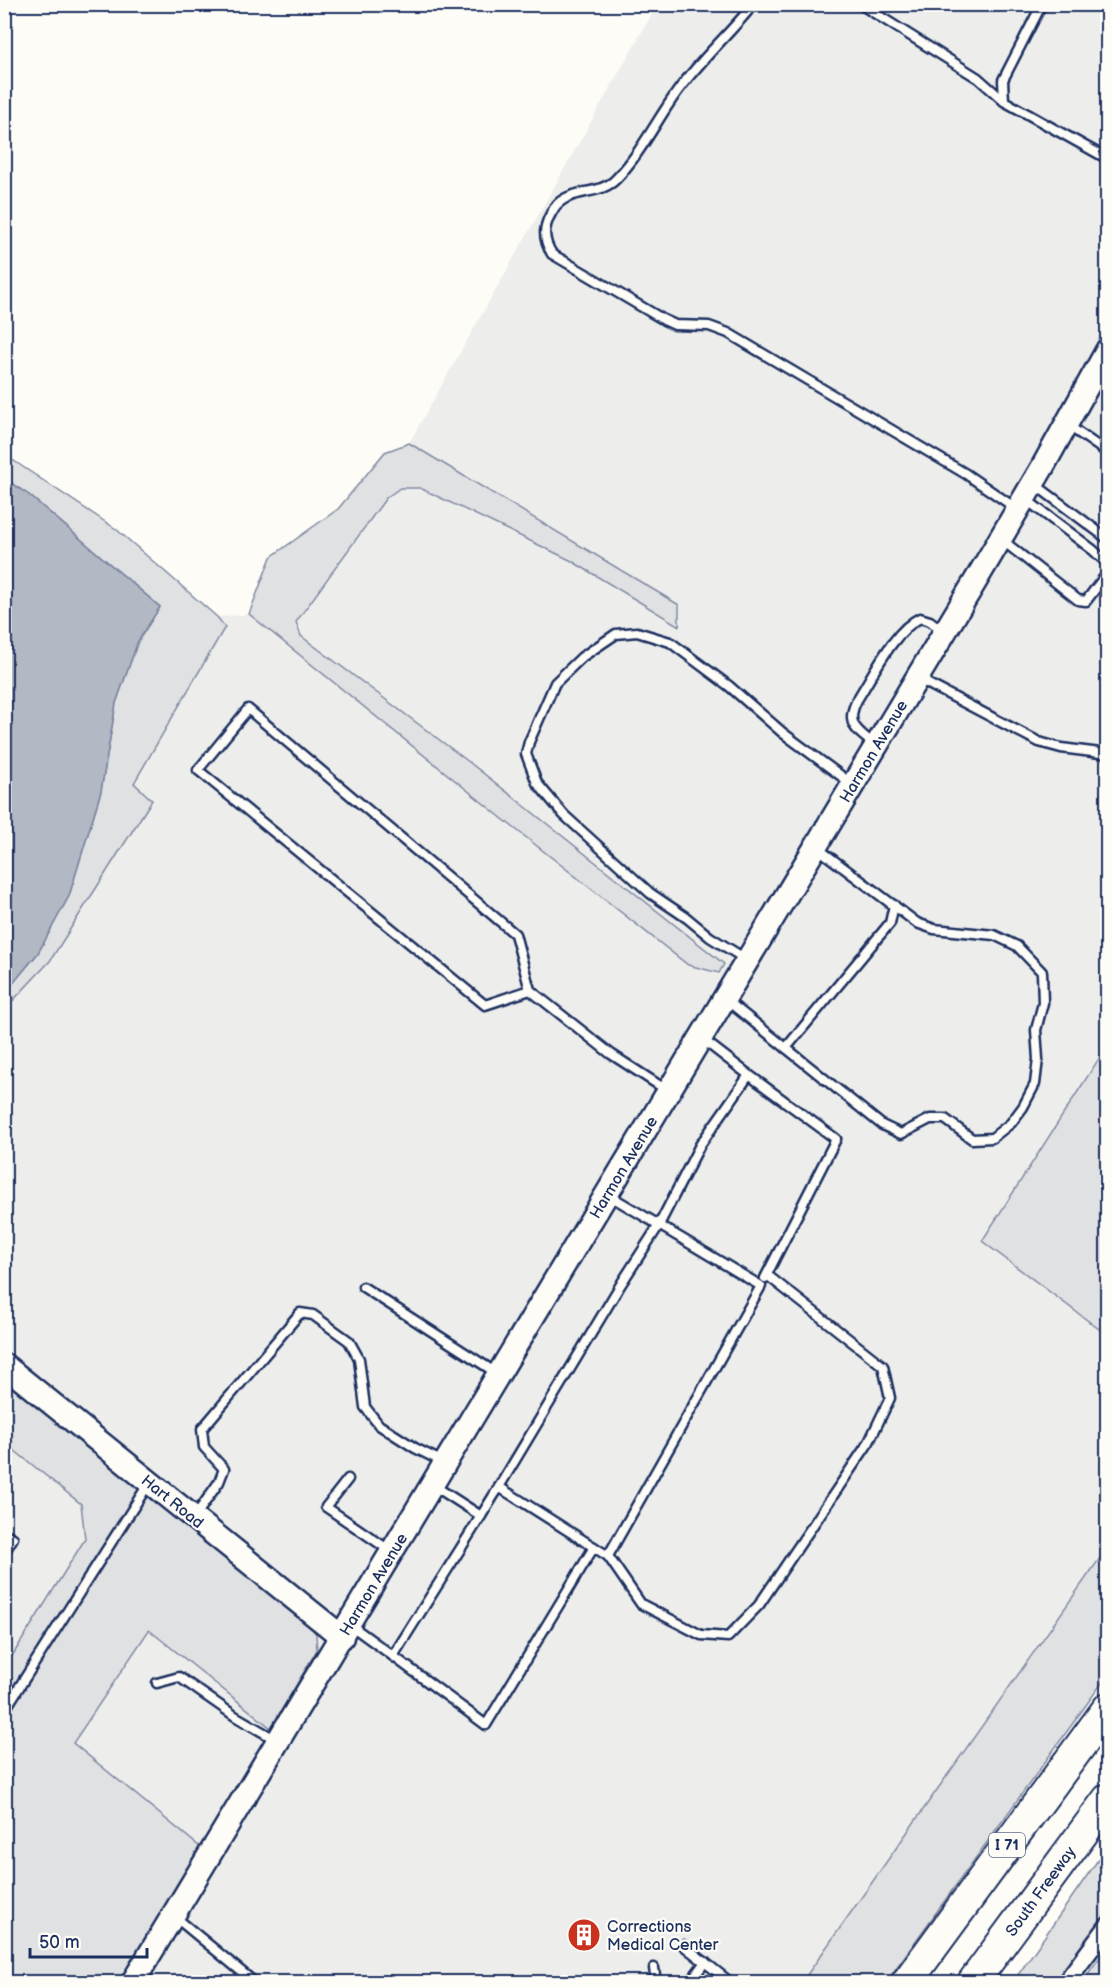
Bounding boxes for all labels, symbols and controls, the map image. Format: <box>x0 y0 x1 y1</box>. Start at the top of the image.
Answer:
street label: Harmon Avenue <box>836 697 913 806</box>
street label: Harmon Avenue <box>586 1113 663 1222</box>
street label: Hart Road <box>137 1471 207 1533</box>
street label: Harmon Avenue <box>336 1530 413 1639</box>
road number: I 71 <box>989 1833 1025 1857</box>
street label: South Freeway <box>1002 1843 1081 1941</box>
building icon: Corrections Medical Center <box>566 1917 602 1953</box>
place label: Corrections Medical Center <box>607 1918 718 1955</box>
scale bar <box>30 1921 147 1959</box>
text: 50 m <box>39 1932 80 1953</box>

